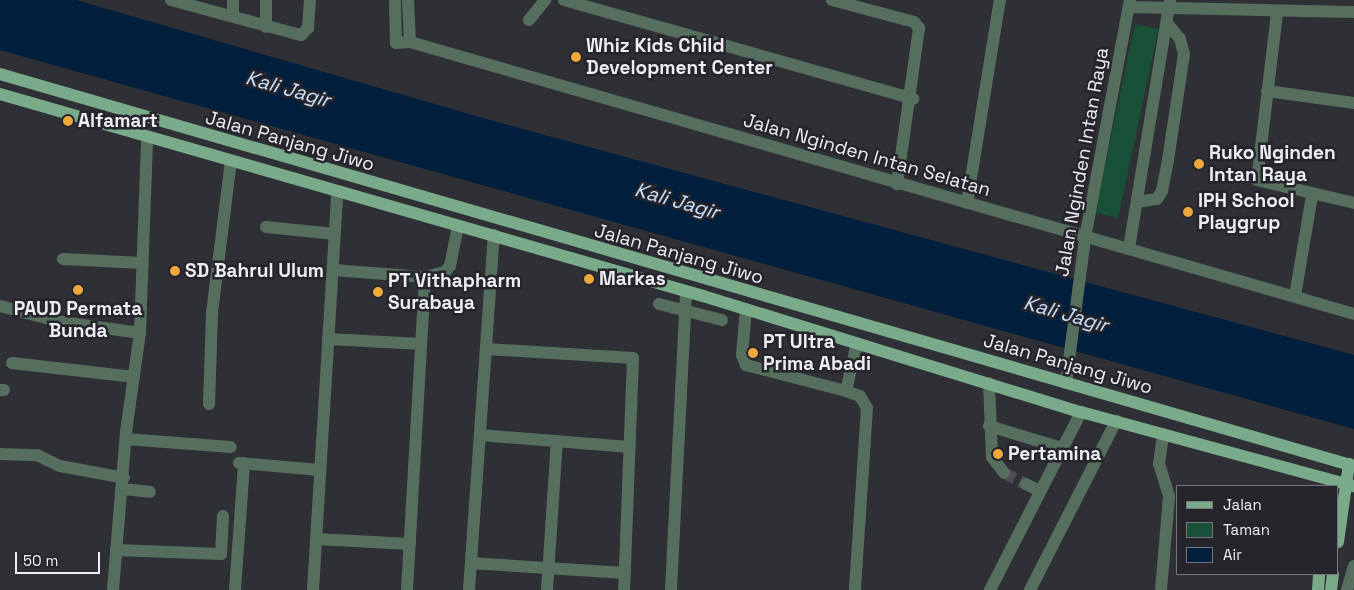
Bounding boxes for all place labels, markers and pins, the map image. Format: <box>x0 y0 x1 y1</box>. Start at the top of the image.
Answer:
place label: Whiz Kids Child Development Center <box>586 35 773 79</box>
marker: Whiz Kids Child Development Center <box>570 51 582 63</box>
place label: Alfamart <box>78 110 158 132</box>
marker: Alfamart <box>62 115 74 127</box>
place label: Ruko Nginden Intan Raya <box>1209 142 1336 186</box>
marker: Ruko Nginden Intan Raya <box>1193 158 1205 170</box>
place label: IPH School Playgrup <box>1198 190 1294 234</box>
marker: IPH School Playgrup <box>1182 206 1194 218</box>
place label: SD Bahrul Ulum <box>185 260 324 282</box>
marker: SD Bahrul Ulum <box>169 265 181 277</box>
place label: Markas <box>599 268 666 290</box>
place label: PT Vithapharm Surabaya <box>388 270 522 314</box>
marker: Markas <box>583 273 595 285</box>
marker: PAUD Permata Bunda <box>72 284 84 296</box>
marker: PT Vithapharm Surabaya <box>372 286 384 298</box>
place label: PAUD Permata Bunda <box>14 298 142 342</box>
place label: PT Ultra Prima Abadi <box>763 331 871 375</box>
marker: PT Ultra Prima Abadi <box>747 347 759 359</box>
place label: Pertamina <box>1008 443 1101 465</box>
marker: Pertamina <box>992 448 1004 460</box>

